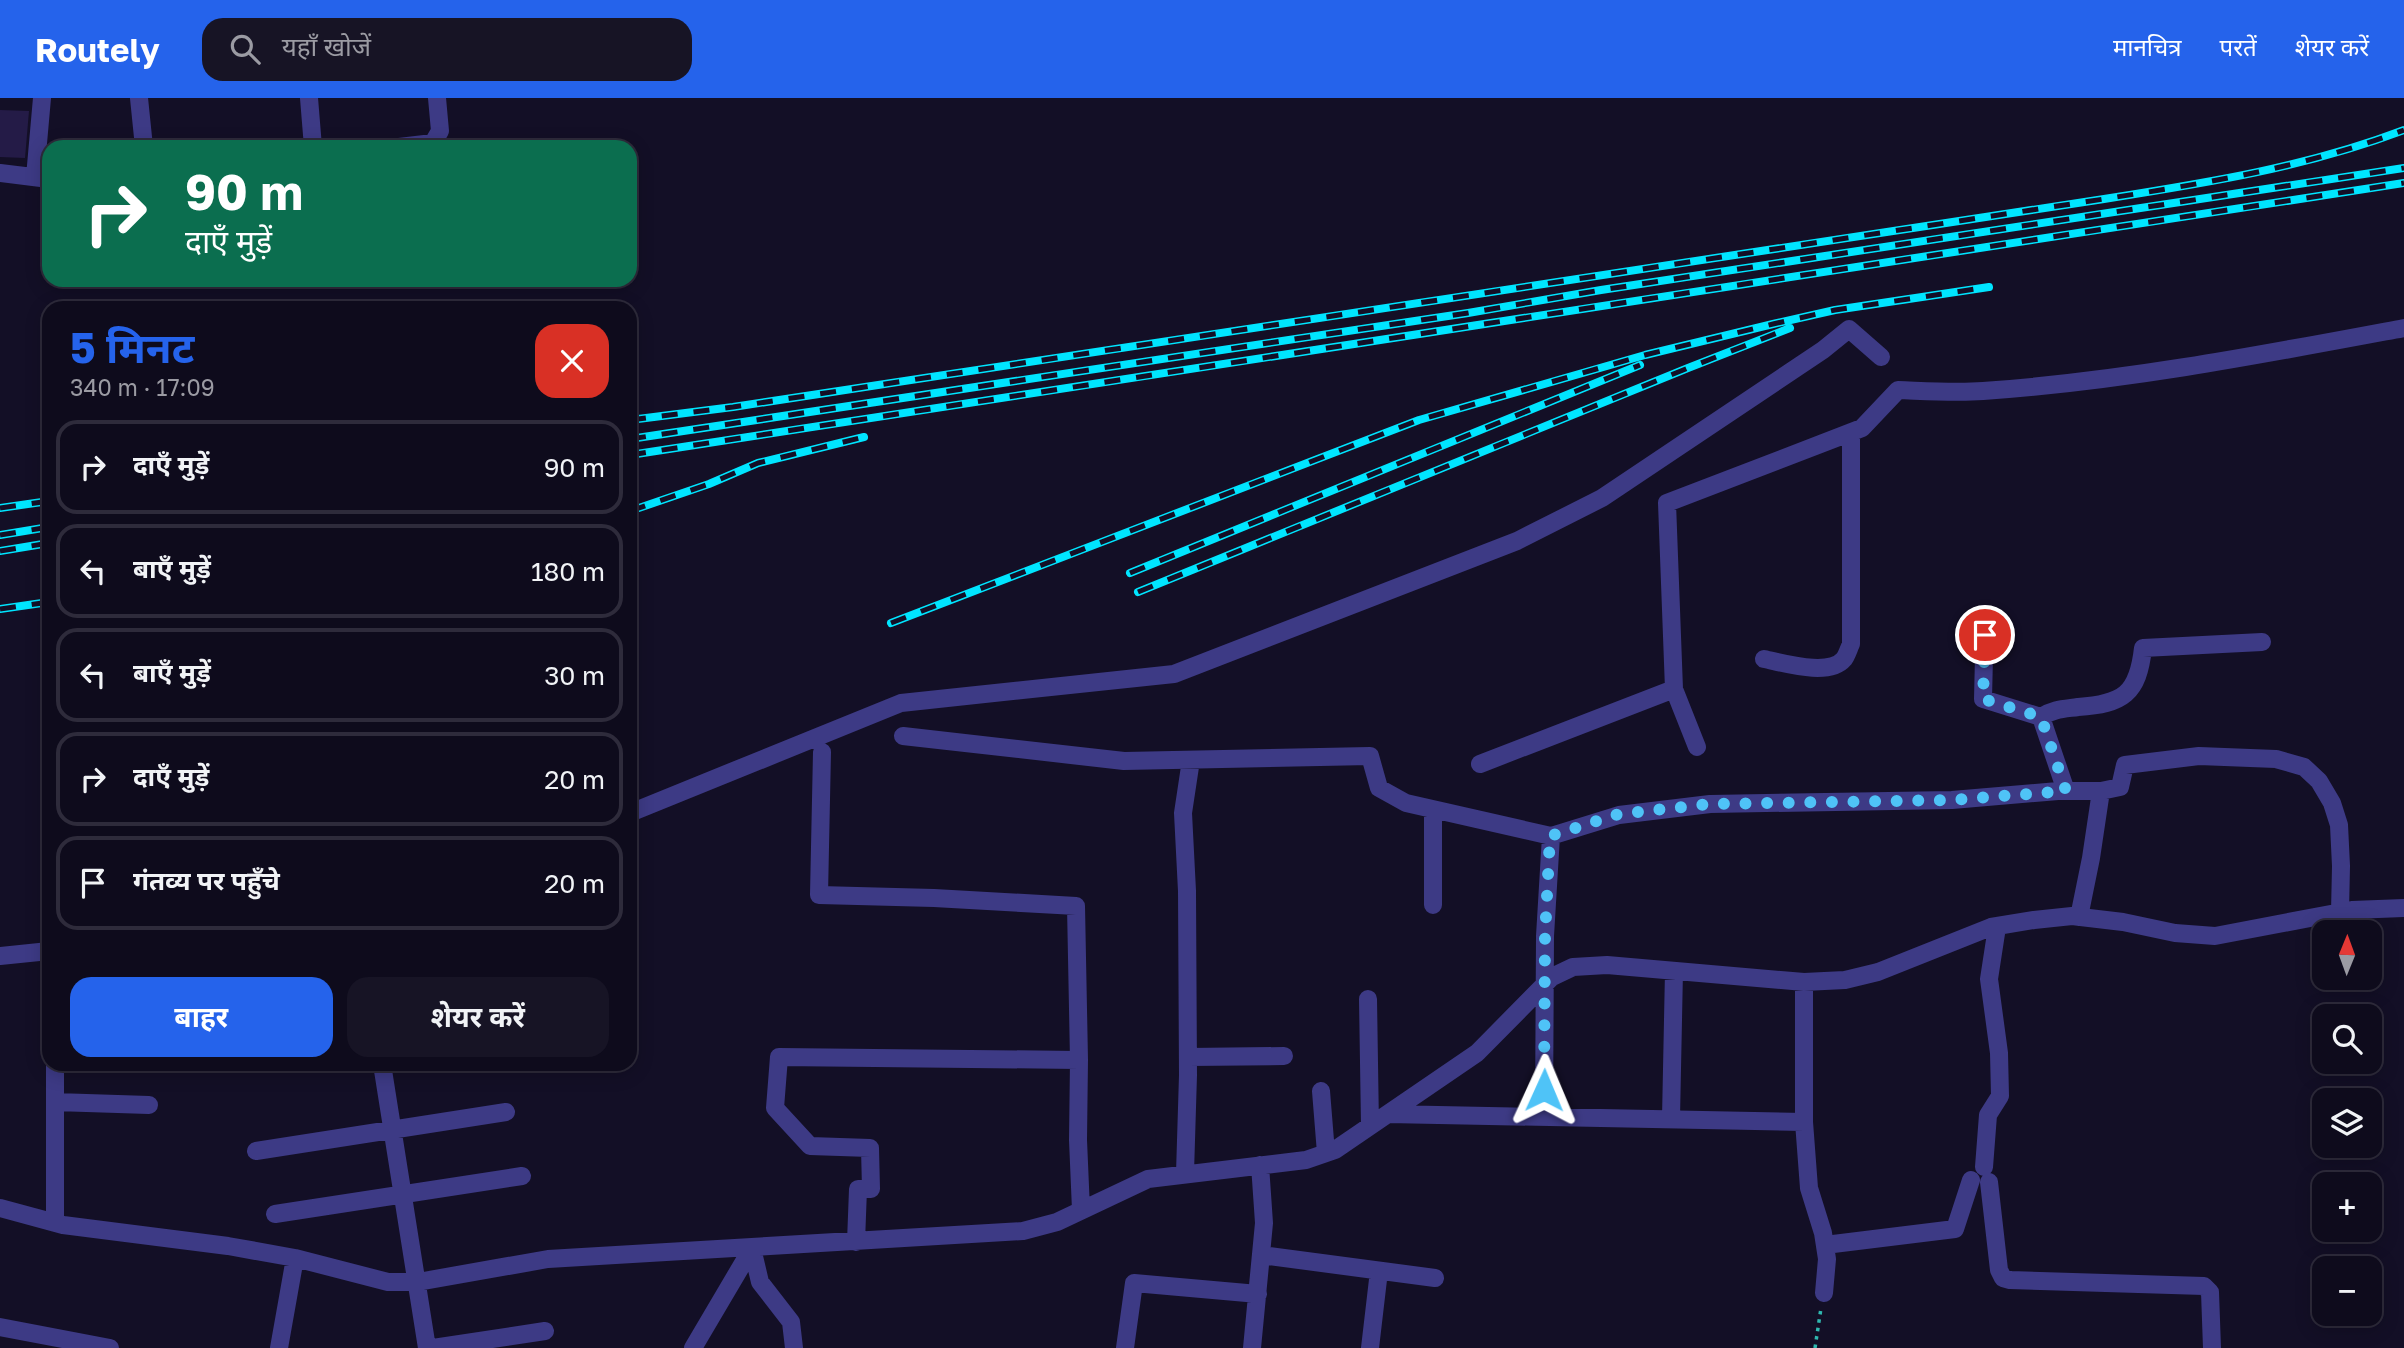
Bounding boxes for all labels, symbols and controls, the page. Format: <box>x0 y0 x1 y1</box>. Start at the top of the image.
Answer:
search box <box>202 18 692 81</box>
text: Routely <box>35 30 160 69</box>
icon: search <box>226 30 264 68</box>
text: यहाँ खोजें <box>282 31 371 62</box>
text: मानचित्र <box>2113 32 2182 61</box>
text: परतें <box>2220 32 2257 61</box>
text: शेयर करें <box>2295 32 2369 61</box>
text: 90 m <box>185 162 303 221</box>
icon: right <box>70 168 161 259</box>
text: दाएँ मुड़ें <box>185 222 272 260</box>
text: 5 मिनट <box>70 322 194 372</box>
button: close <box>535 324 609 398</box>
text: 340 m · 17:09 <box>70 373 215 401</box>
icon: right <box>74 448 112 486</box>
text: दाएँ मुड़ें <box>133 449 209 480</box>
text: 90 m <box>544 452 605 483</box>
icon: left <box>74 552 112 590</box>
text: बाएँ मुड़ें <box>133 553 211 584</box>
text: 180 m <box>531 556 605 587</box>
pin <box>1955 605 2015 665</box>
icon: arrive <box>1966 616 2004 654</box>
icon: left <box>74 656 112 694</box>
text: बाएँ मुड़ें <box>133 657 211 688</box>
text: 30 m <box>544 660 605 691</box>
icon: right <box>74 760 112 798</box>
text: दाएँ मुड़ें <box>133 761 209 792</box>
text: 20 m <box>544 764 605 795</box>
icon: arrive <box>74 864 112 902</box>
text: गंतव्य पर पहुँचे <box>133 865 280 896</box>
text: 20 m <box>544 868 605 899</box>
north arrow <box>2312 920 2382 990</box>
map controls <box>2312 920 2382 1326</box>
button: बाहर <box>70 977 333 1057</box>
button: शेयर करें <box>347 977 609 1057</box>
button: search <box>2312 1004 2382 1074</box>
position arrow <box>1507 1053 1581 1127</box>
button: layers <box>2312 1088 2382 1158</box>
button: + <box>2312 1172 2382 1242</box>
button: − <box>2312 1256 2382 1326</box>

